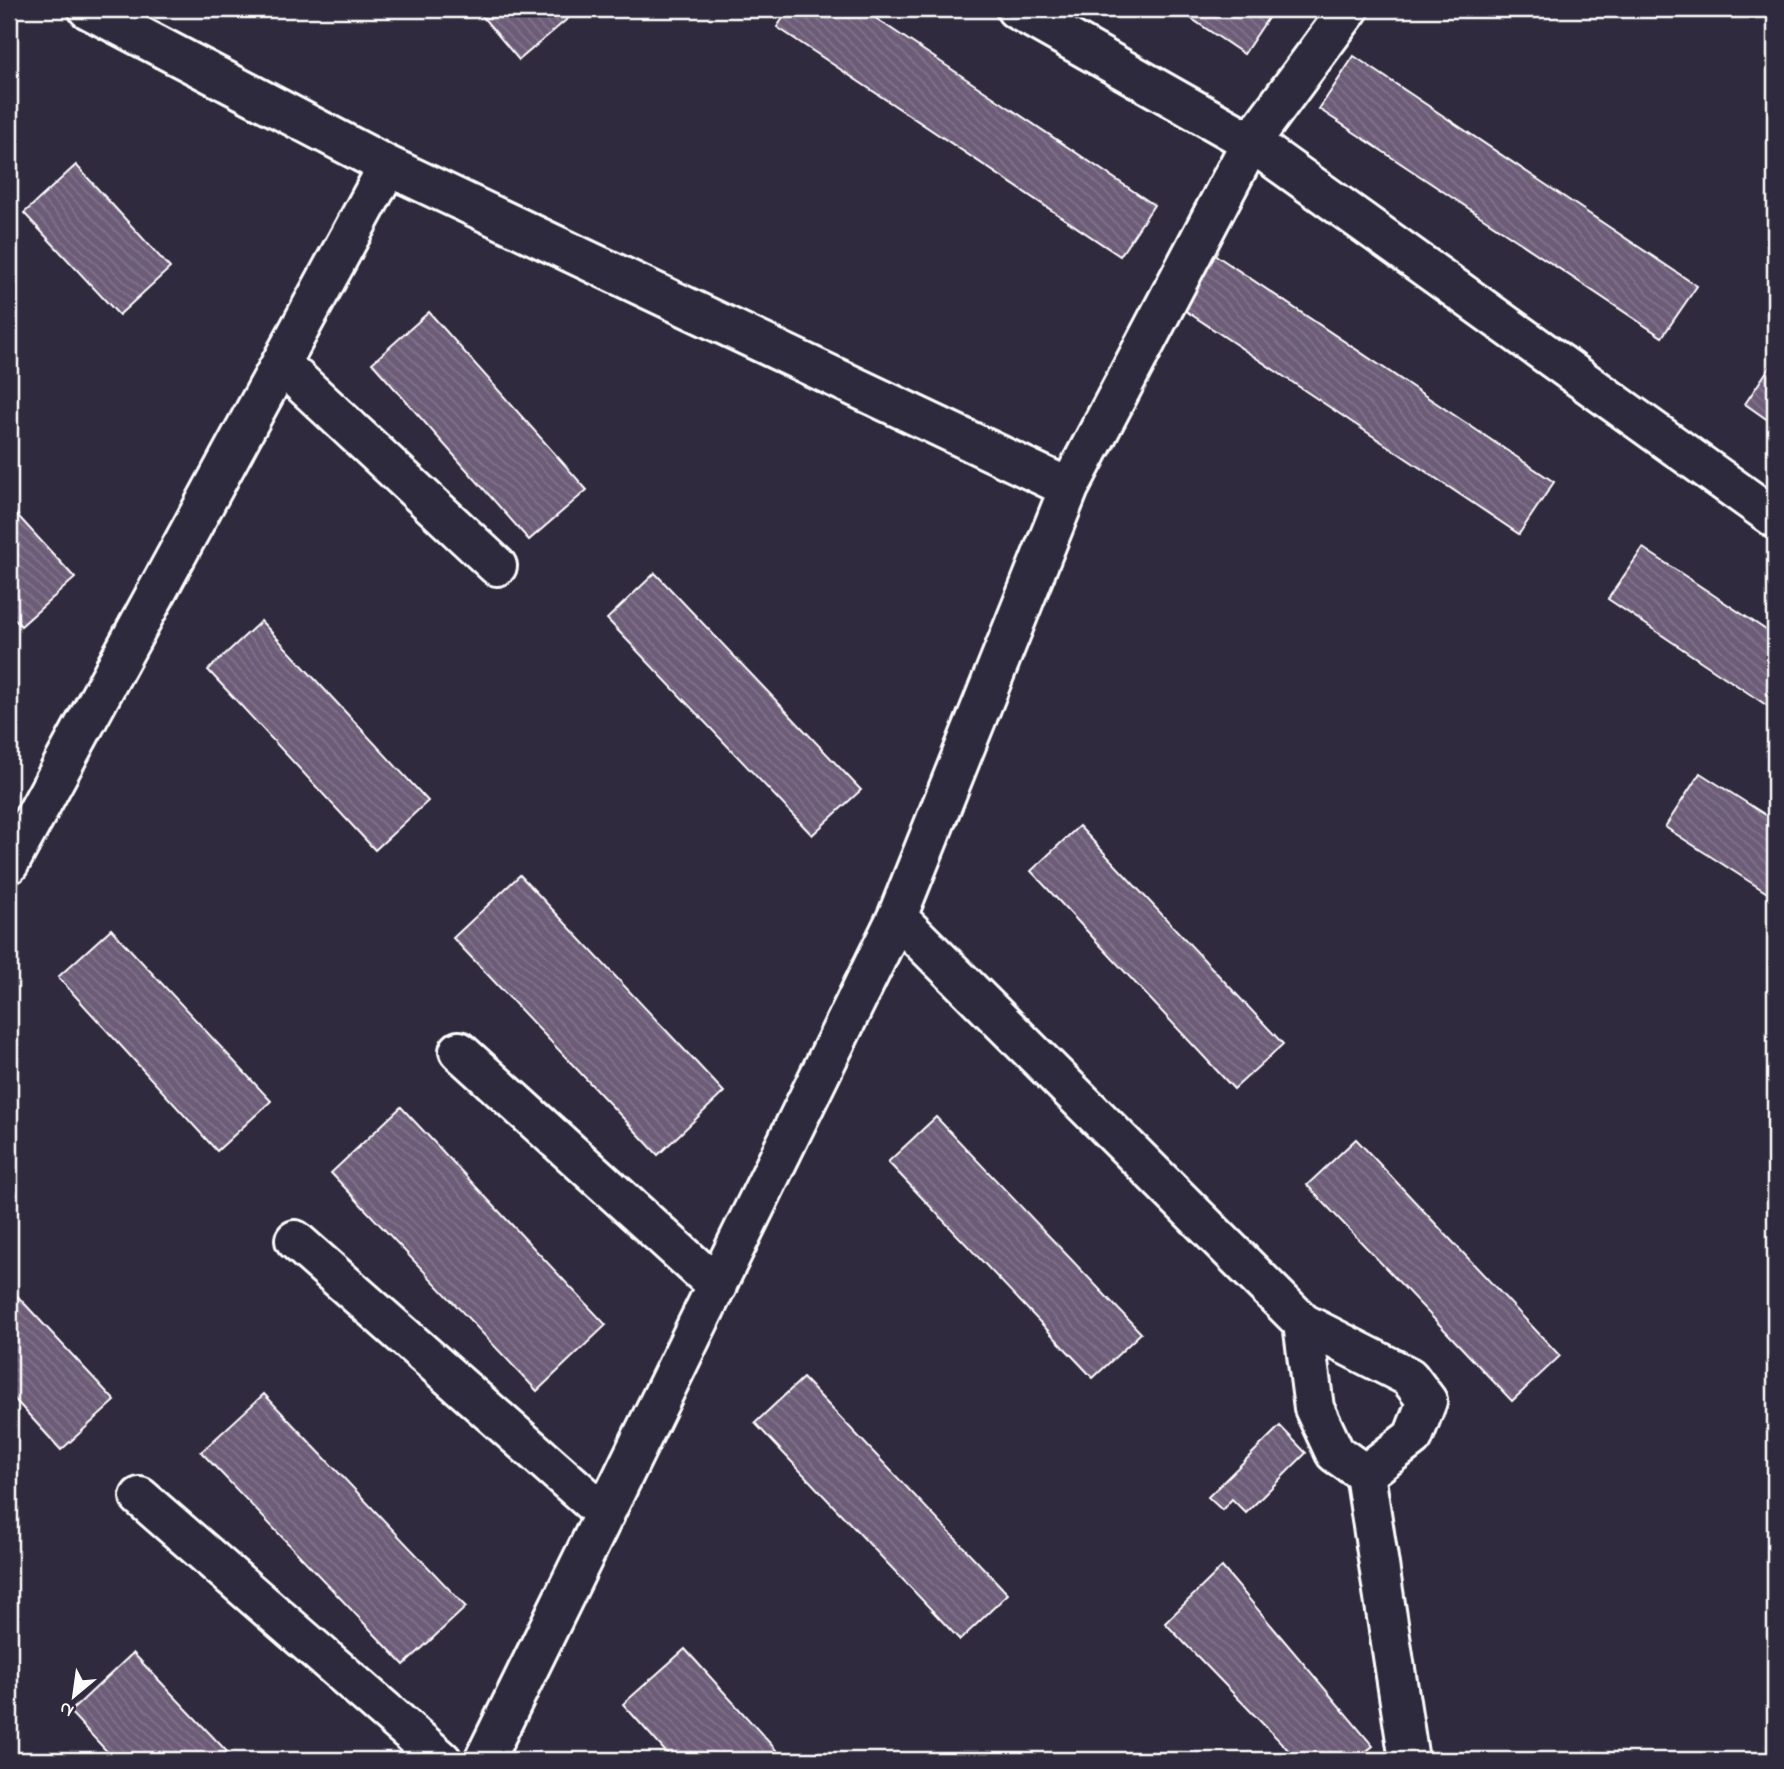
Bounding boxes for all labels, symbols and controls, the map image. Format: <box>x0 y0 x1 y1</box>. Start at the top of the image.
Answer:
north arrow <box>38 1660 108 1730</box>
text: N <box>55 1694 79 1724</box>

